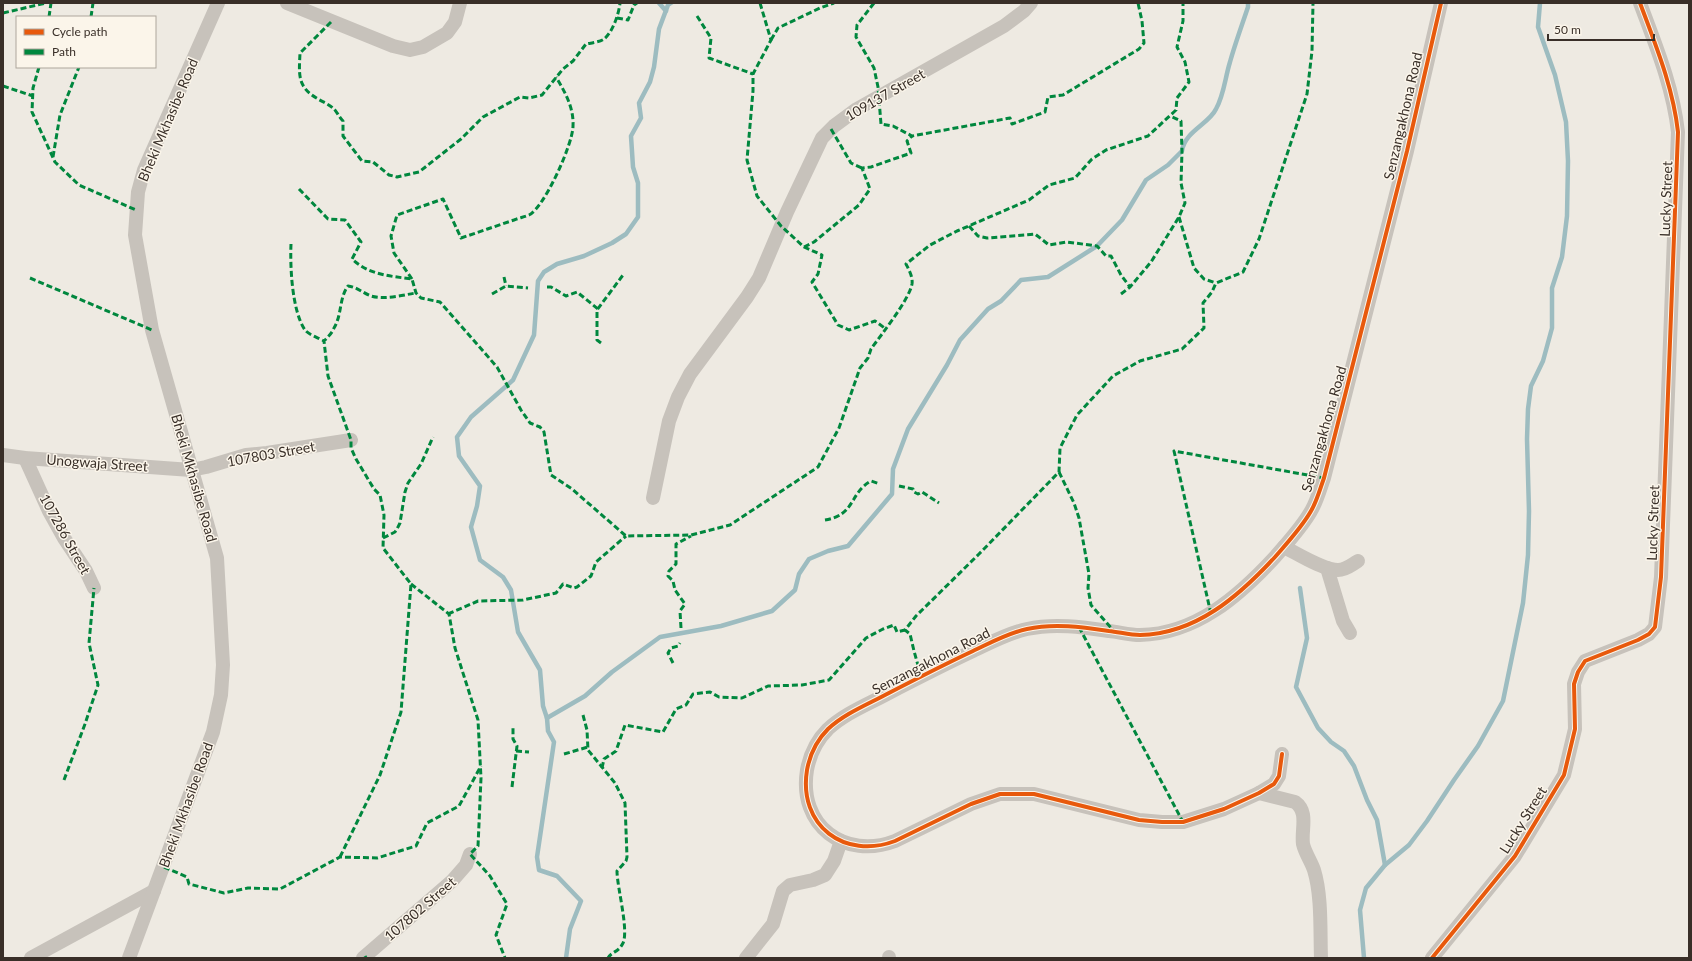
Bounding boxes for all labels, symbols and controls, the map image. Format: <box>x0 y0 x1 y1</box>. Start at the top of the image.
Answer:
legend <box>16 16 156 68</box>
scale bar <box>1548 16 1654 42</box>
text: 50 m <box>1554 22 1581 37</box>
text: Cycle path <box>52 24 107 39</box>
text: Path <box>52 44 76 59</box>
street label: Senzangakhona Road <box>1380 50 1425 181</box>
street label: Bheki Mkhasibe Road <box>134 56 201 184</box>
street label: 109137 Street <box>842 65 928 124</box>
street label: Lucky Street <box>1656 161 1675 237</box>
street label: Senzangakhona Road <box>1297 364 1350 494</box>
street label: Bheki Mkhasibe Road <box>168 412 221 544</box>
street label: 107803 Street <box>226 437 316 470</box>
street label: Unogwaja Street <box>46 450 148 475</box>
street label: Lucky Street <box>1643 485 1662 561</box>
street label: 107286 Street <box>36 491 94 577</box>
street label: Senzangakhona Road <box>869 623 993 698</box>
street label: Bheki Mkhasibe Road <box>155 740 216 870</box>
street label: Lucky Street <box>1495 783 1550 856</box>
street label: 107802 Street <box>380 873 459 944</box>

